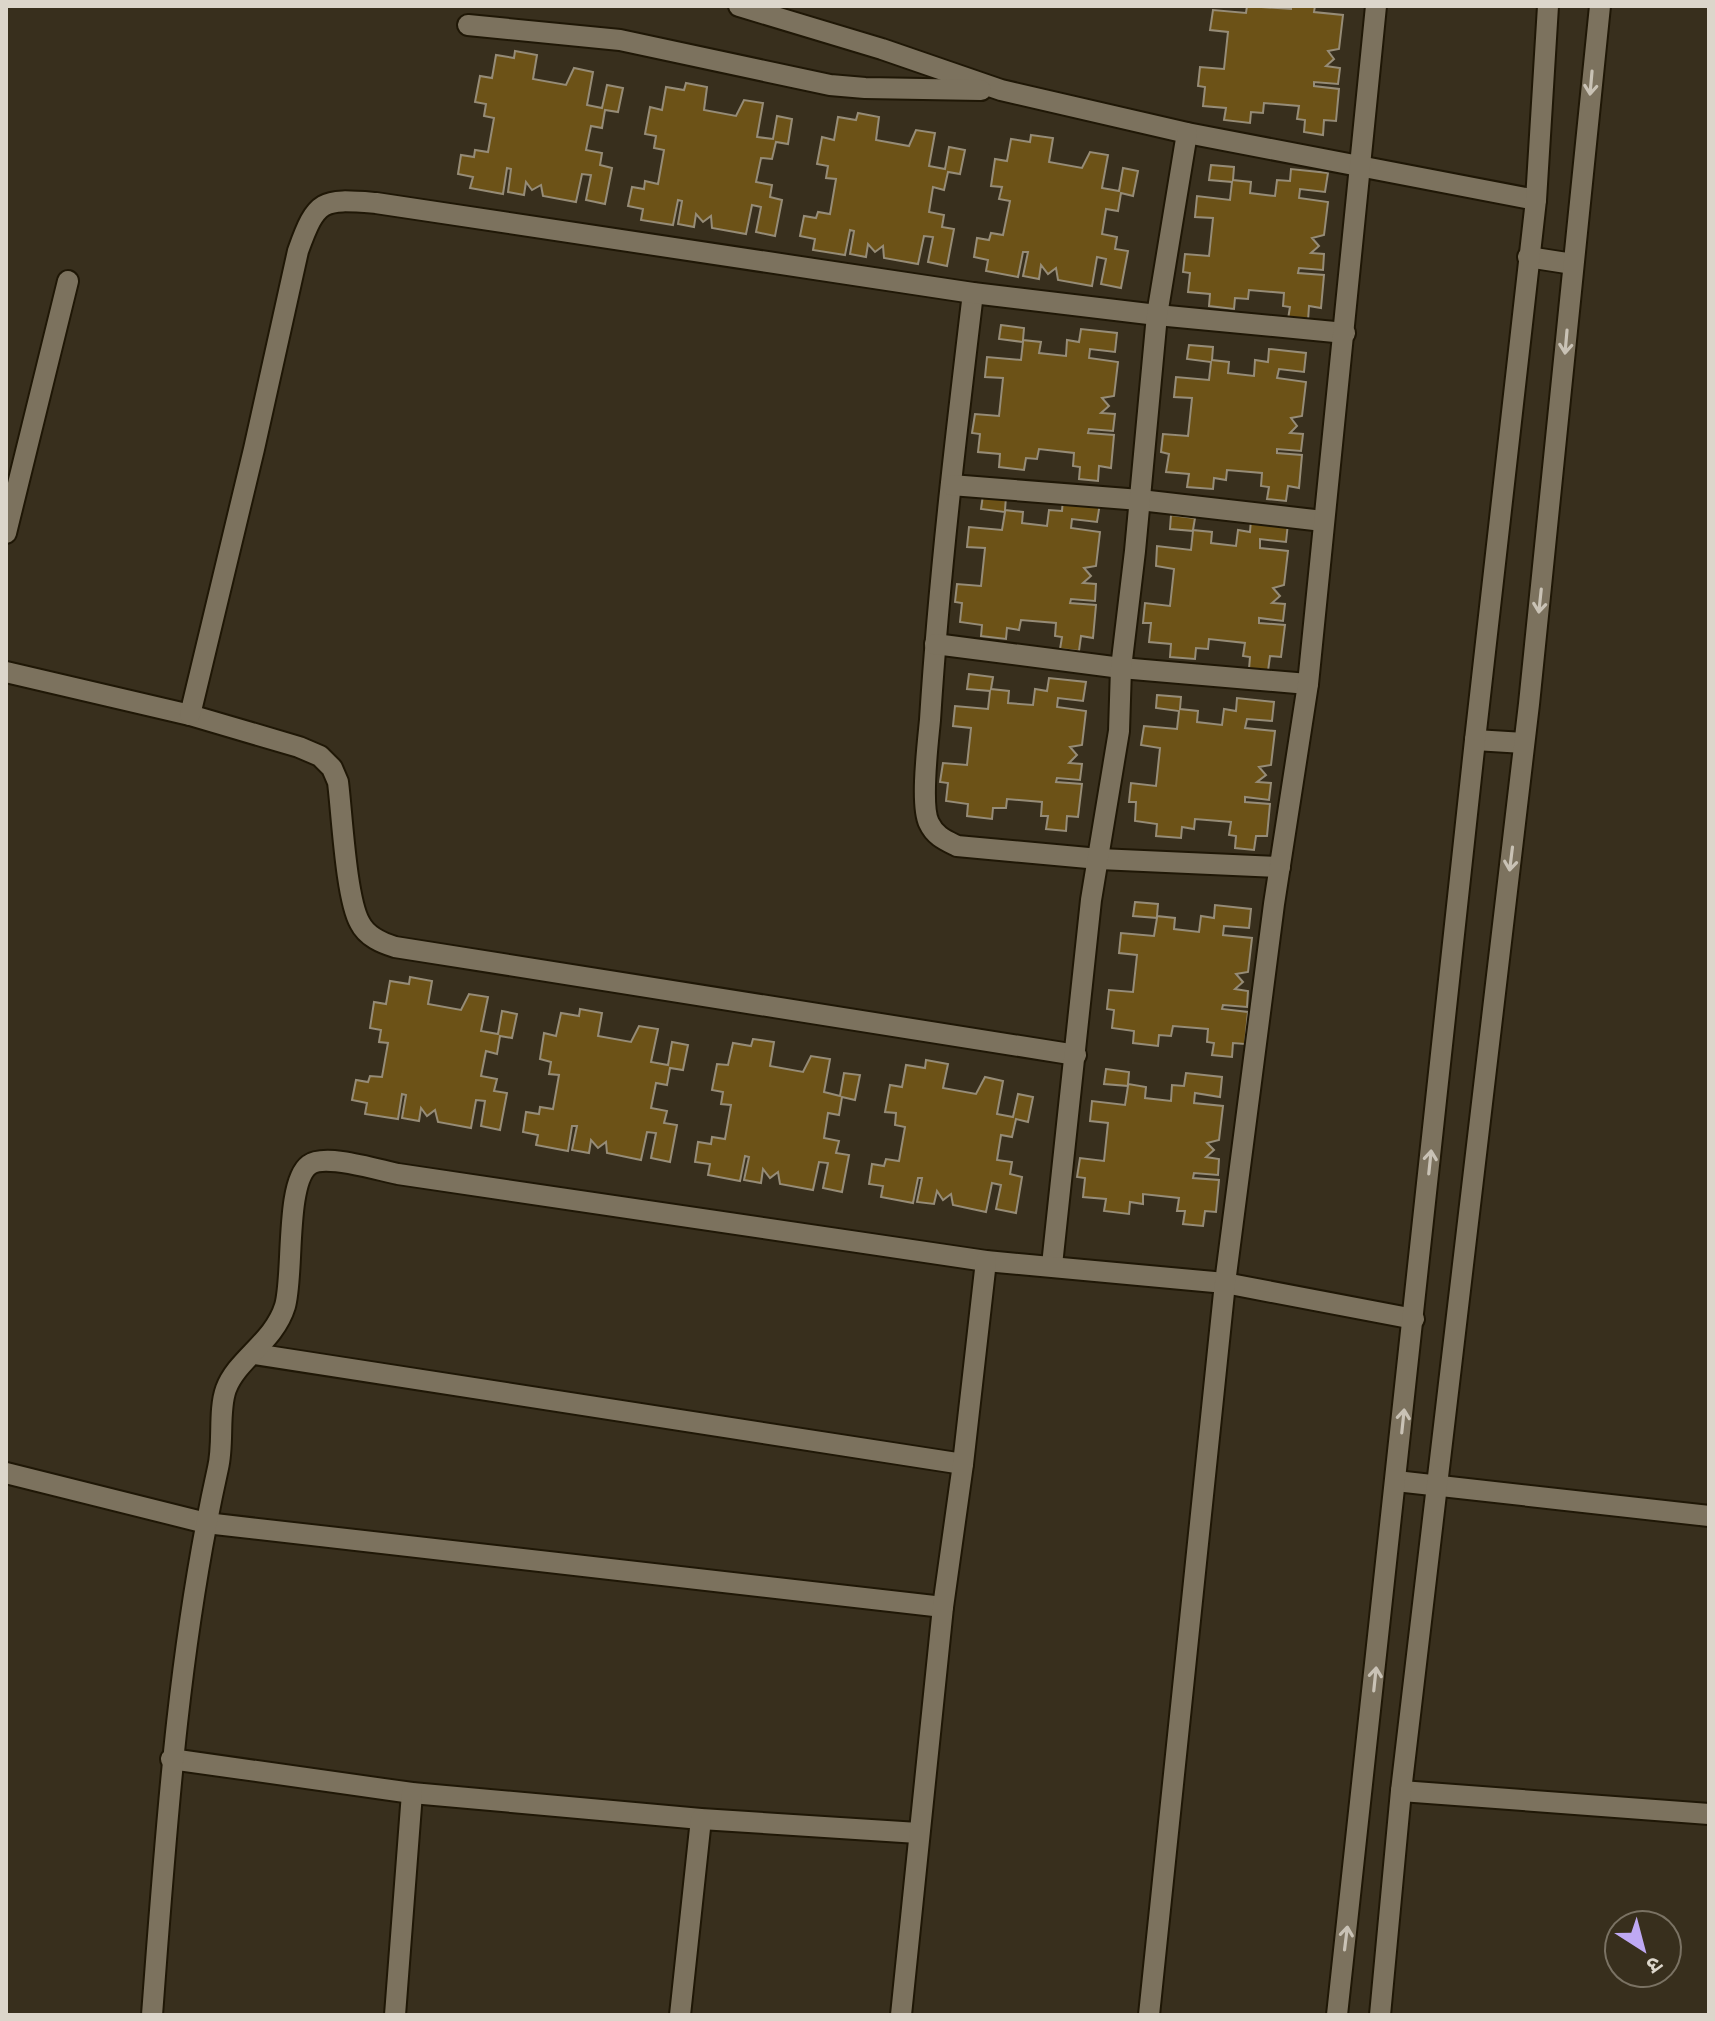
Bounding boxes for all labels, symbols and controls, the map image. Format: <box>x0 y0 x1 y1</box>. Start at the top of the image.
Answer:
one-way arrow <box>1584 70 1599 96</box>
one-way arrow <box>1558 328 1573 355</box>
one-way arrow <box>1532 587 1547 614</box>
one-way arrow <box>1503 846 1518 871</box>
one-way arrow <box>1423 1149 1438 1176</box>
one-way arrow <box>1395 1408 1410 1435</box>
one-way arrow <box>1367 1666 1382 1693</box>
north arrow <box>1603 1909 1683 1989</box>
one-way arrow <box>1338 1925 1353 1951</box>
text: उ <box>1638 1947 1669 1982</box>

